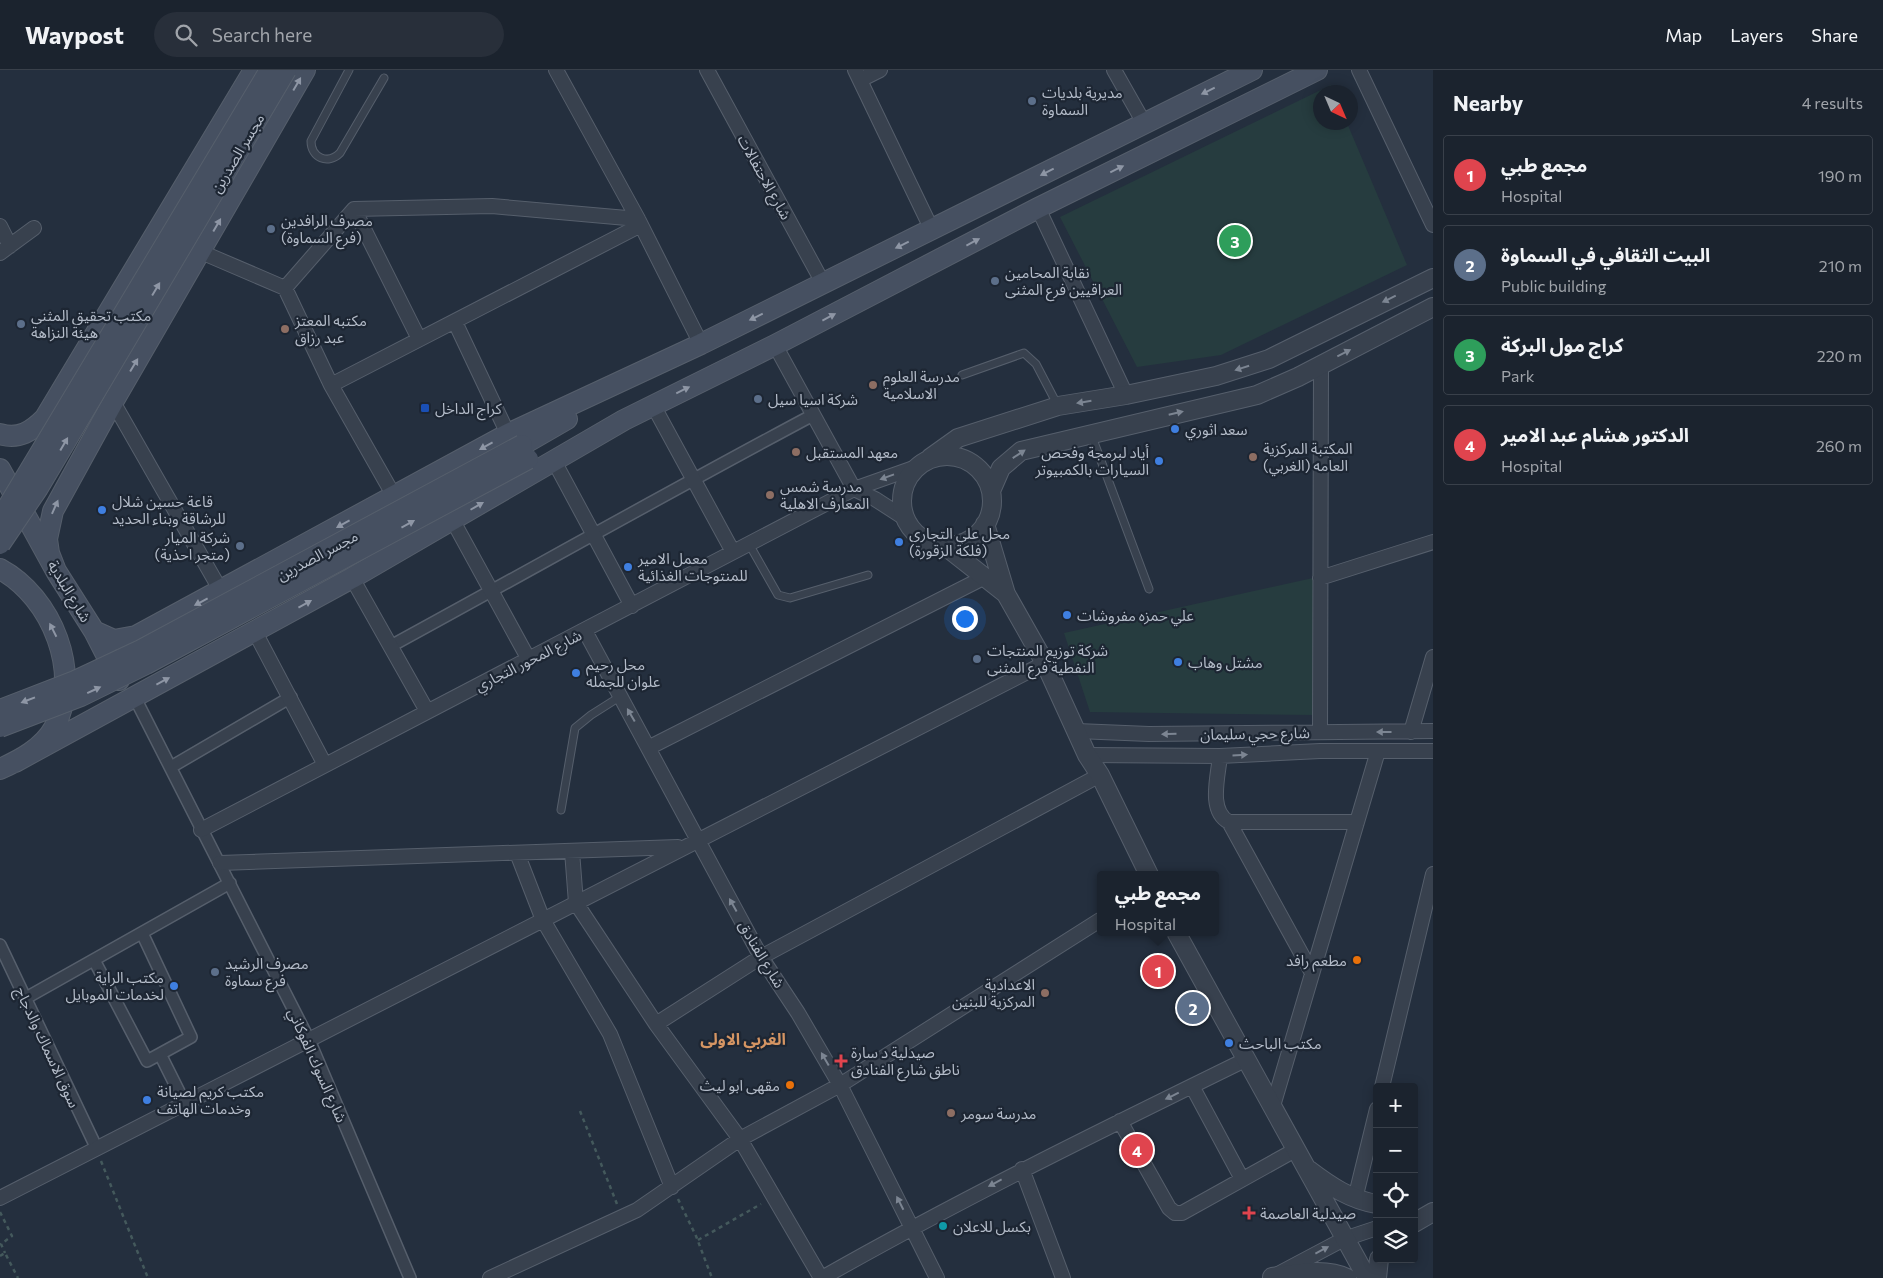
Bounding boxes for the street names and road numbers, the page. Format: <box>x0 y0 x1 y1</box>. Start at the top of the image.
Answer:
street label: مجسر الصدرين <box>206 110 269 196</box>
street label: شارع الاحتفالات <box>731 131 796 225</box>
street label: مجسر الصدرين <box>273 526 361 585</box>
street label: شارع البلدية <box>41 557 96 627</box>
street label: شارع المحور التجاري <box>472 625 586 698</box>
street label: شارع حجي سليمان <box>1200 723 1310 747</box>
street label: شارع الفنادق <box>731 917 789 993</box>
street label: سوق الاسماك والدجاج <box>8 984 84 1112</box>
street label: شارع السوك الفوكاني <box>281 1005 351 1127</box>

